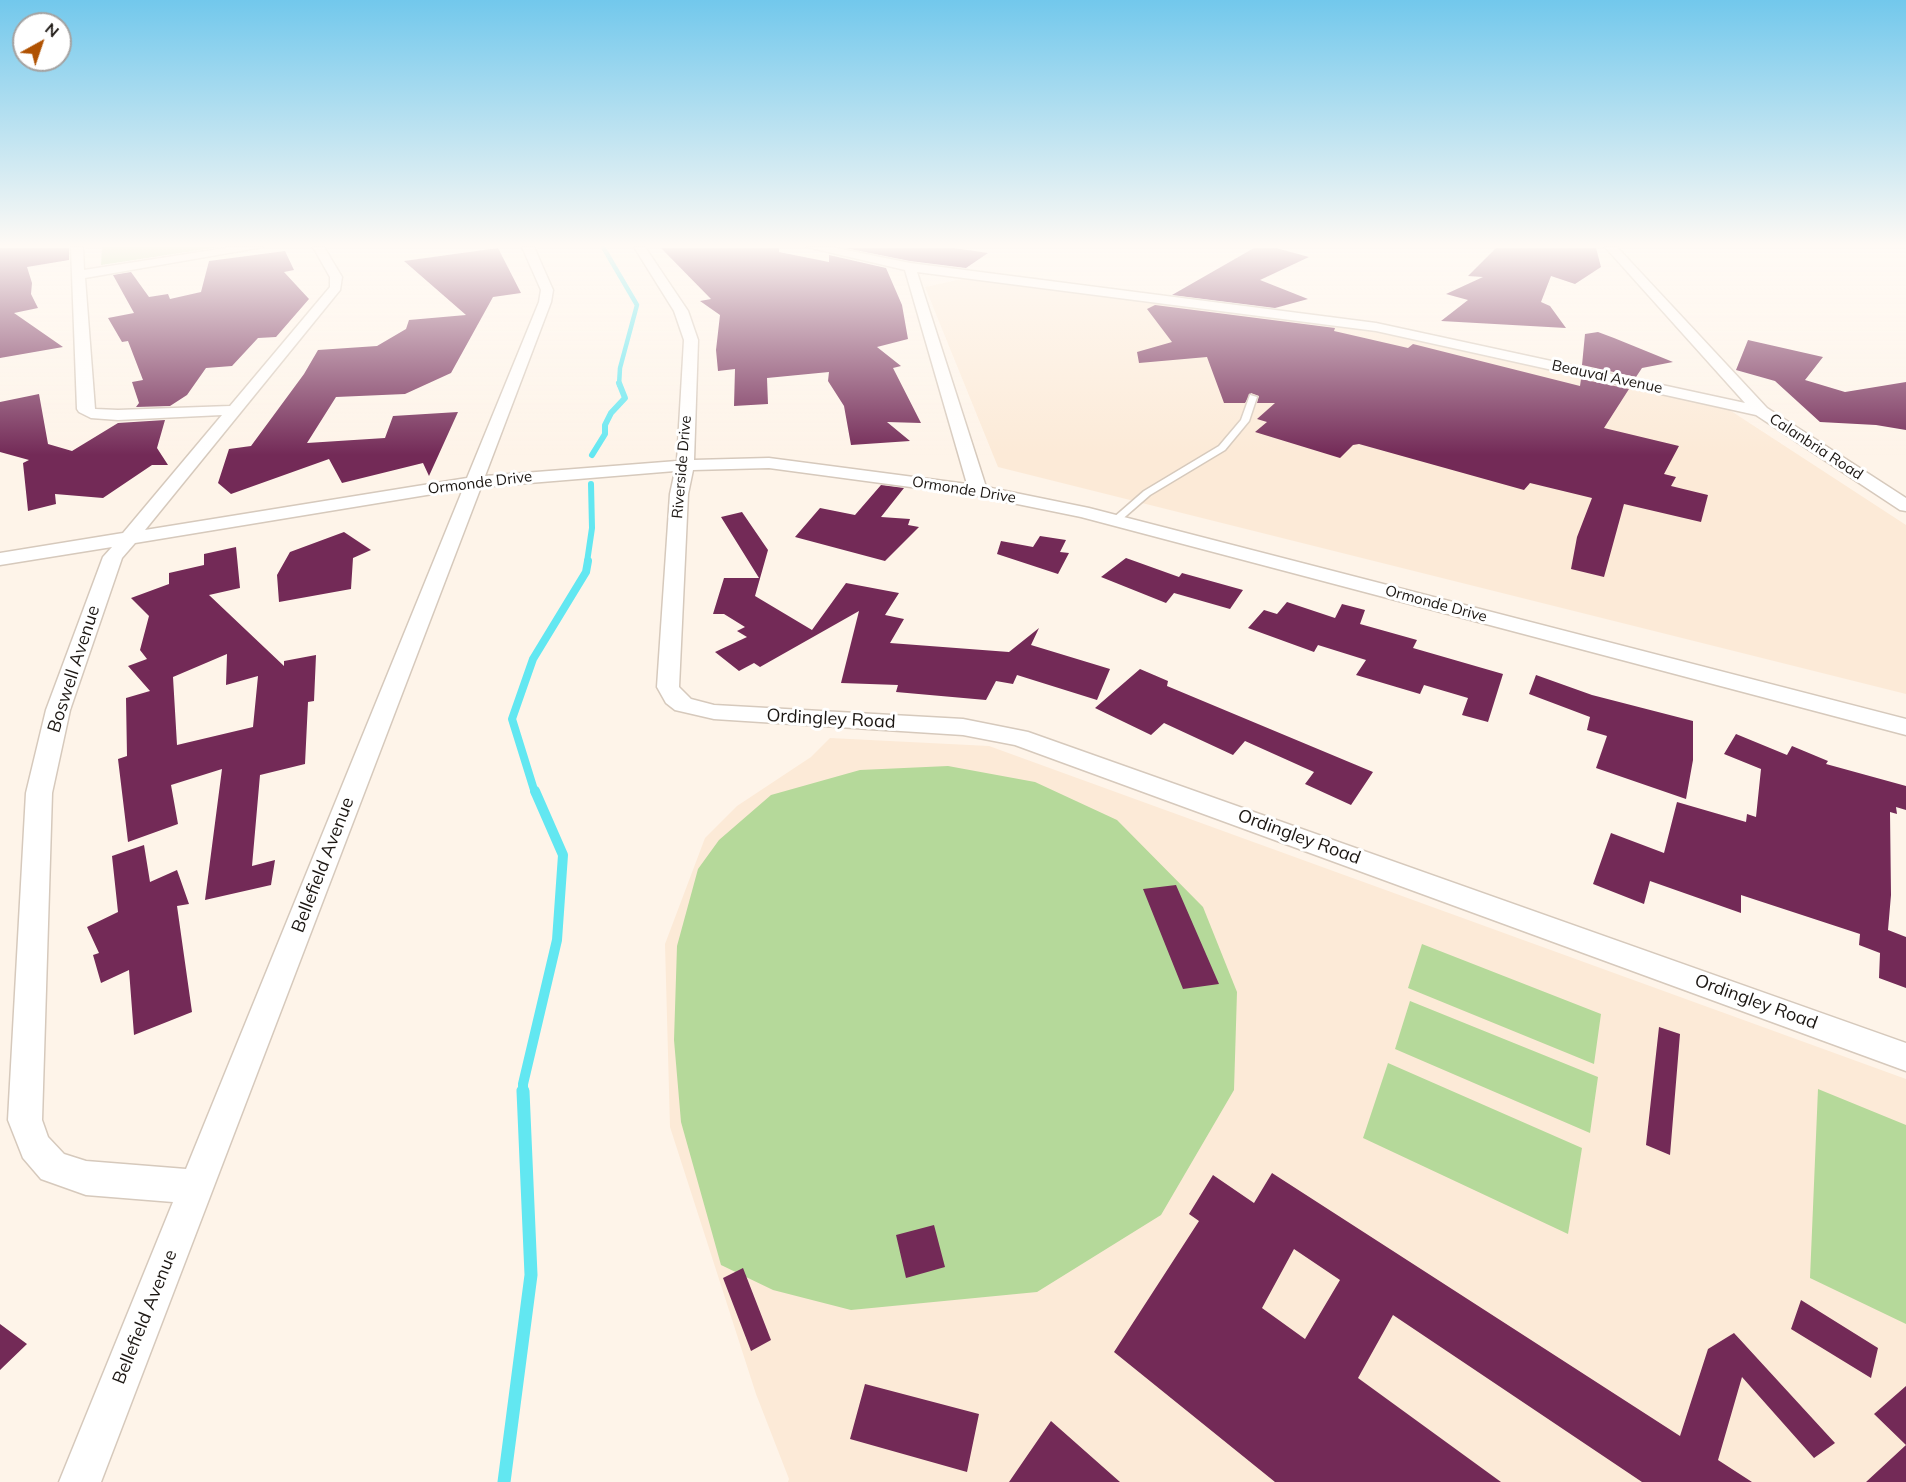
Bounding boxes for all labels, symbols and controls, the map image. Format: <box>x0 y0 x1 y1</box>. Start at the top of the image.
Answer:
north arrow <box>12 12 72 72</box>
text: N <box>41 18 63 41</box>
street label: Beauval Avenue <box>1550 356 1664 398</box>
street label: Calanbria Road <box>1766 410 1866 484</box>
street label: Riverside Drive <box>669 415 695 519</box>
street label: Ormonde Drive <box>427 468 533 498</box>
street label: Ormonde Drive <box>911 473 1017 507</box>
street label: Ormonde Drive <box>1383 582 1489 626</box>
street label: Boswell Avenue <box>43 603 105 735</box>
street label: Ordingley Road <box>766 705 896 733</box>
street label: Bellefield Avenue <box>287 794 359 936</box>
street label: Ordingley Road <box>1235 805 1363 869</box>
street label: Ordingley Road <box>1692 970 1820 1034</box>
street label: Bellefield Avenue <box>108 1247 182 1387</box>

